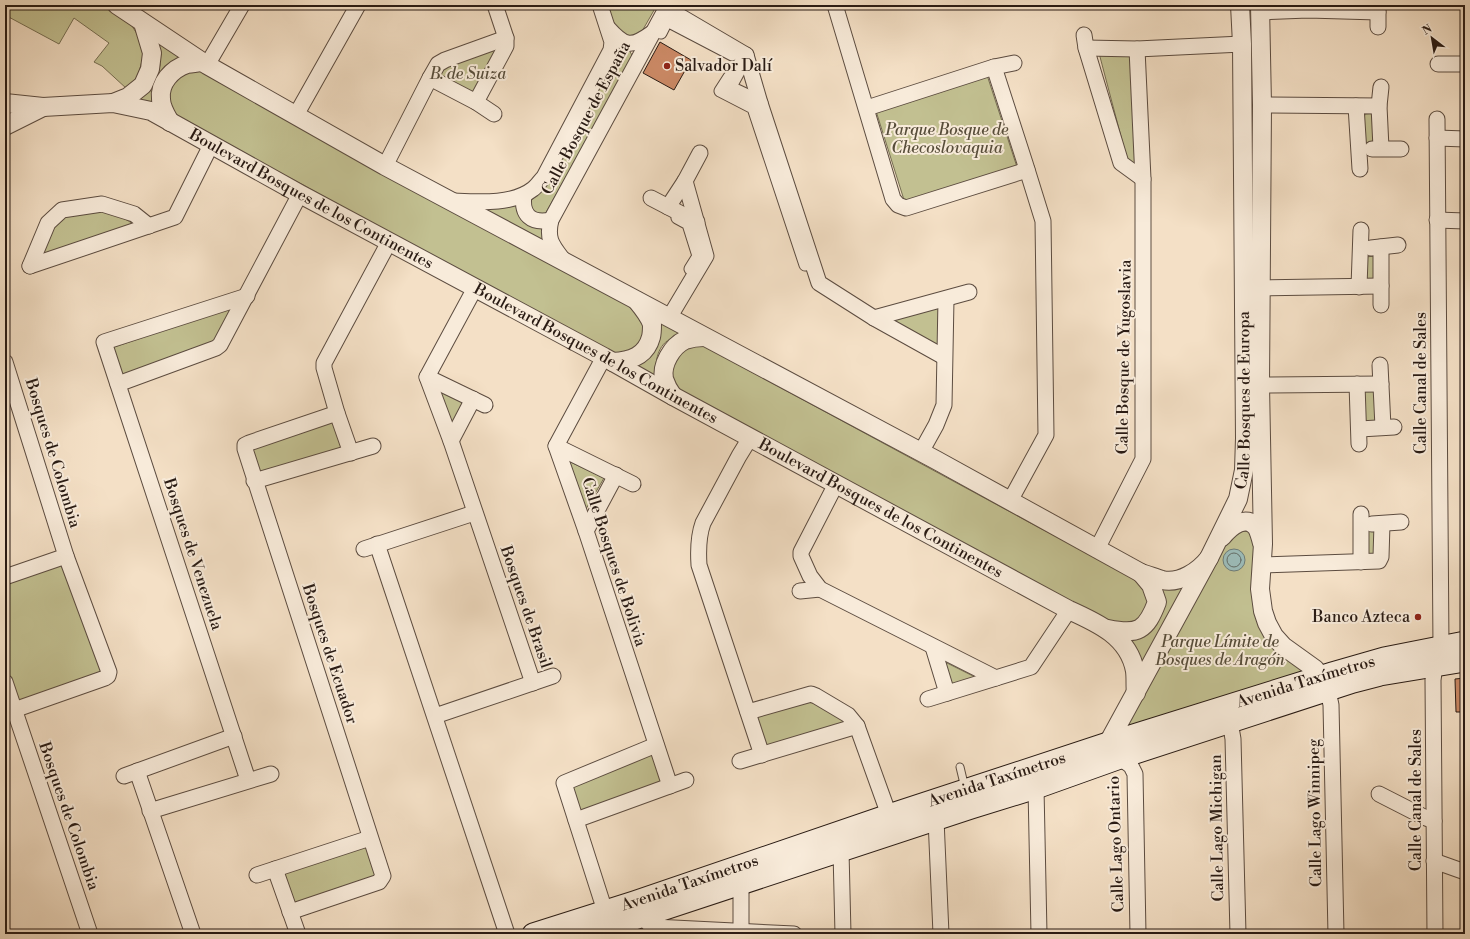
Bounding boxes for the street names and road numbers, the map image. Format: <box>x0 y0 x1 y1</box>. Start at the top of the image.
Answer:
street label: Calle Bosque de España <box>537 37 635 198</box>
street label: Boulevard Bosques de los Continentes <box>185 124 437 274</box>
street label: Calle Bosque de Yugoslavia <box>1112 258 1136 455</box>
street label: Boulevard Bosques de los Continentes <box>470 279 721 428</box>
street label: Calle Bosques de Europa <box>1230 310 1255 491</box>
street label: Calle Canal de Sales <box>1411 312 1431 454</box>
street label: Bosques de Colombia <box>20 375 86 531</box>
street label: Boulevard Bosques de los Continentes <box>754 434 1006 582</box>
street label: Bosques de Venezuela <box>159 475 227 633</box>
street label: Calle Bosques de Bolivia <box>577 475 651 650</box>
street label: Bosques de Brasil <box>495 542 556 671</box>
street label: Bosques de Ecuador <box>298 580 362 727</box>
street label: Avenida Taxímetros <box>1233 651 1377 713</box>
street label: Calle Canal de Sales <box>1406 729 1426 871</box>
street label: Bosques de Colombia <box>34 738 104 894</box>
street label: Calle Lago Winnipeg <box>1304 738 1326 887</box>
street label: Avenida Taxímetros <box>925 748 1068 812</box>
street label: Calle Lago Michigan <box>1206 754 1228 902</box>
street label: Calle Lago Ontario <box>1104 775 1128 913</box>
street label: Avenida Taxímetros <box>618 850 761 916</box>

